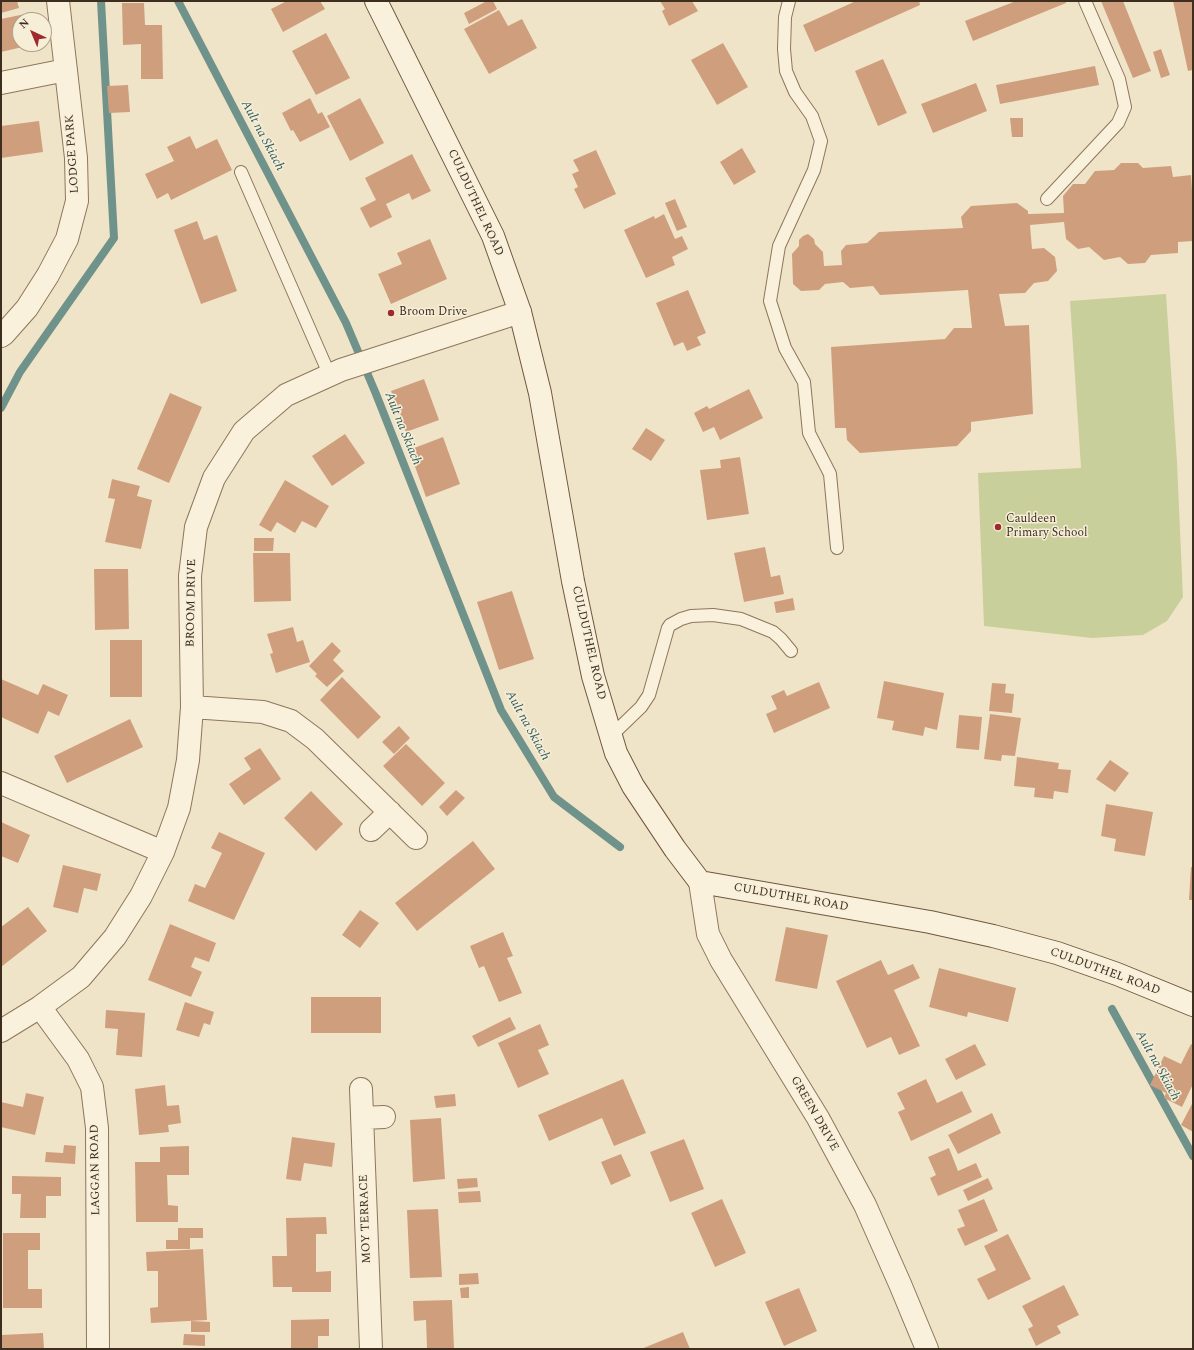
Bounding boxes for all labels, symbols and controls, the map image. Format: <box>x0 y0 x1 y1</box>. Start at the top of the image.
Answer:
north arrow <box>12 12 52 52</box>
text: N <box>15 14 33 33</box>
water label: Ault na Skiach <box>237 98 287 174</box>
street label: LODGE PARK <box>63 114 83 194</box>
street label: CULDUTHEL ROAD <box>444 147 506 259</box>
place label: Broom Drive <box>399 306 467 320</box>
marker: Broom Drive <box>386 308 396 318</box>
water label: Ault na Skiach <box>380 390 424 468</box>
place label: Cauldeen Primary School <box>1006 513 1088 541</box>
marker: Cauldeen Primary School <box>993 522 1003 532</box>
street label: BROOM DRIVE <box>184 559 200 647</box>
street label: CULDUTHEL ROAD <box>568 585 608 701</box>
water label: Ault na Skiach <box>501 688 553 764</box>
street label: CULDUTHEL ROAD <box>732 881 850 915</box>
street label: CULDUTHEL ROAD <box>1048 945 1162 999</box>
water label: Ault na Skiach <box>1131 1028 1183 1104</box>
street label: GREEN DRIVE <box>787 1074 841 1154</box>
street label: LAGGAN ROAD <box>88 1124 104 1216</box>
street label: MOY TERRACE <box>357 1174 375 1264</box>

